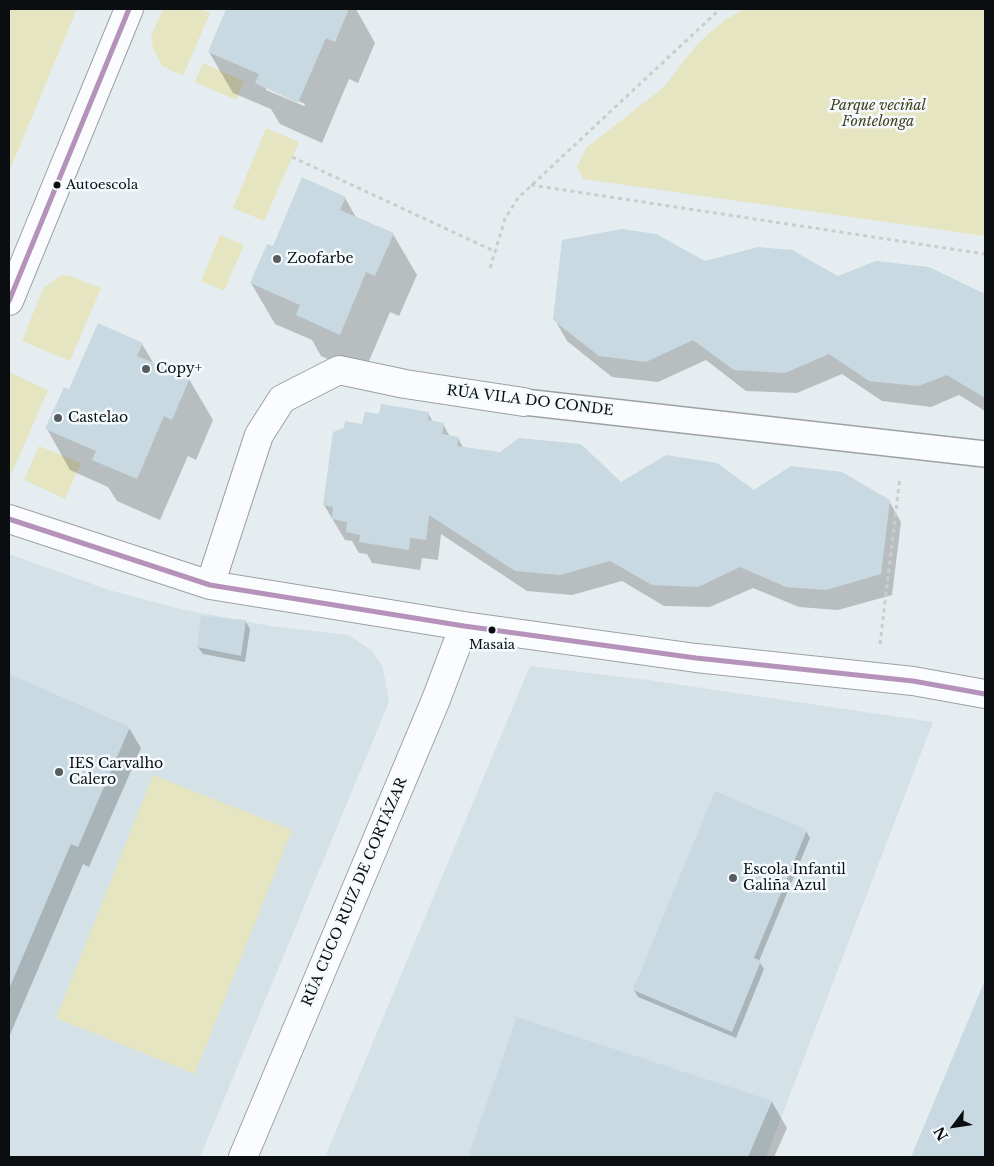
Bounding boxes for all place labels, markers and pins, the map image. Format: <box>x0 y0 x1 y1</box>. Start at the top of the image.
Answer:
place label: Autoescola <box>66 177 138 193</box>
marker: Autoescola <box>52 180 62 190</box>
place label: Zoofarbe <box>287 251 353 267</box>
marker: Zoofarbe <box>271 253 283 265</box>
place label: Copy+ <box>156 361 202 377</box>
marker: Copy+ <box>140 363 152 375</box>
place label: Castelao <box>68 410 128 426</box>
marker: Castelao <box>52 412 64 424</box>
marker: Masaia <box>487 625 497 635</box>
place label: Masaia <box>469 637 515 653</box>
place label: IES Carvalho Calero <box>69 756 163 789</box>
marker: IES Carvalho Calero <box>53 766 65 778</box>
place label: Escola Infantil Galiña Azul <box>743 862 846 894</box>
marker: Escola Infantil Galiña Azul <box>727 872 739 884</box>

